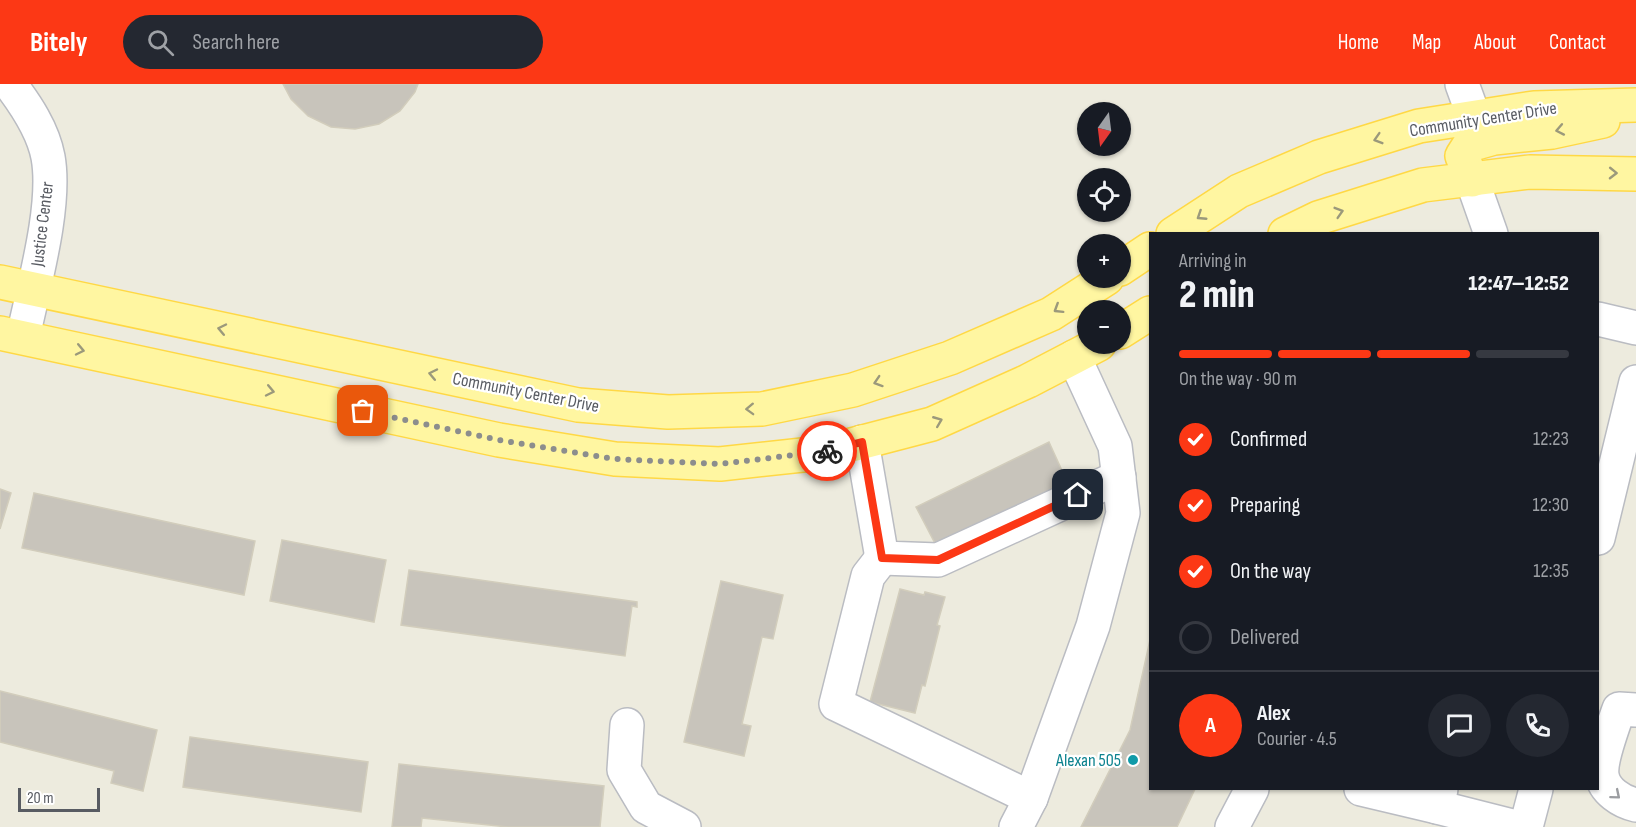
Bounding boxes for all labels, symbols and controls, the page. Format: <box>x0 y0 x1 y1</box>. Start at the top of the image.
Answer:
search box <box>123 15 543 69</box>
text: Bitely <box>30 26 87 59</box>
icon: search <box>144 26 177 59</box>
text: Search here <box>192 29 280 56</box>
text: Home <box>1338 30 1379 55</box>
text: Map <box>1412 30 1441 55</box>
text: About <box>1474 30 1516 55</box>
text: Contact <box>1549 30 1606 55</box>
street label: Community Center Drive <box>1408 97 1558 141</box>
north arrow <box>1077 102 1131 156</box>
map controls <box>1077 102 1131 354</box>
one-way arrow <box>1555 123 1565 136</box>
one-way arrow <box>1373 132 1384 144</box>
one-way arrow <box>1609 167 1618 179</box>
button: locate <box>1077 168 1131 222</box>
street label: Justice Center <box>27 181 58 269</box>
one-way arrow <box>1333 206 1344 219</box>
one-way arrow <box>1196 209 1207 220</box>
button: + <box>1077 234 1131 288</box>
text: Arriving in <box>1179 249 1247 273</box>
text: 12:47–12:52 <box>1468 270 1569 297</box>
text: 2 min <box>1179 272 1255 319</box>
button: − <box>1077 300 1131 354</box>
one-way arrow <box>1054 302 1064 314</box>
one-way arrow <box>217 323 227 336</box>
one-way arrow <box>74 343 84 356</box>
text: On the way · 90 m <box>1179 367 1297 391</box>
one-way arrow <box>428 368 438 381</box>
street label: Community Center Drive <box>451 368 601 417</box>
one-way arrow <box>873 375 884 388</box>
one-way arrow <box>265 384 275 397</box>
pin <box>337 385 388 436</box>
icon: bag <box>346 394 379 427</box>
one-way arrow <box>746 403 755 416</box>
one-way arrow <box>931 416 942 428</box>
courier <box>797 421 857 481</box>
icon: check <box>1179 423 1212 456</box>
text: Confirmed <box>1230 426 1307 453</box>
text: 12:23 <box>1533 427 1569 451</box>
icon: bike <box>811 435 844 468</box>
pin <box>1052 469 1103 520</box>
icon: home <box>1061 478 1094 511</box>
icon: check <box>1179 489 1212 522</box>
text: Preparing <box>1230 492 1300 519</box>
text: 12:30 <box>1532 493 1569 517</box>
icon: check <box>1179 555 1212 588</box>
text: On the way <box>1230 558 1311 585</box>
text: 12:35 <box>1533 559 1569 583</box>
text: Delivered <box>1230 624 1299 651</box>
button: chat <box>1428 694 1491 757</box>
button: phone <box>1506 694 1569 757</box>
text: Alex <box>1257 700 1290 727</box>
text: A <box>1205 712 1216 739</box>
text: Courier · 4.5 <box>1257 727 1337 751</box>
place label: Alexan 505 <box>1055 750 1121 771</box>
marker: Alexan 505 <box>1126 753 1140 767</box>
scale bar <box>18 785 100 812</box>
one-way arrow <box>1609 788 1620 799</box>
text: 20 m <box>27 789 54 808</box>

